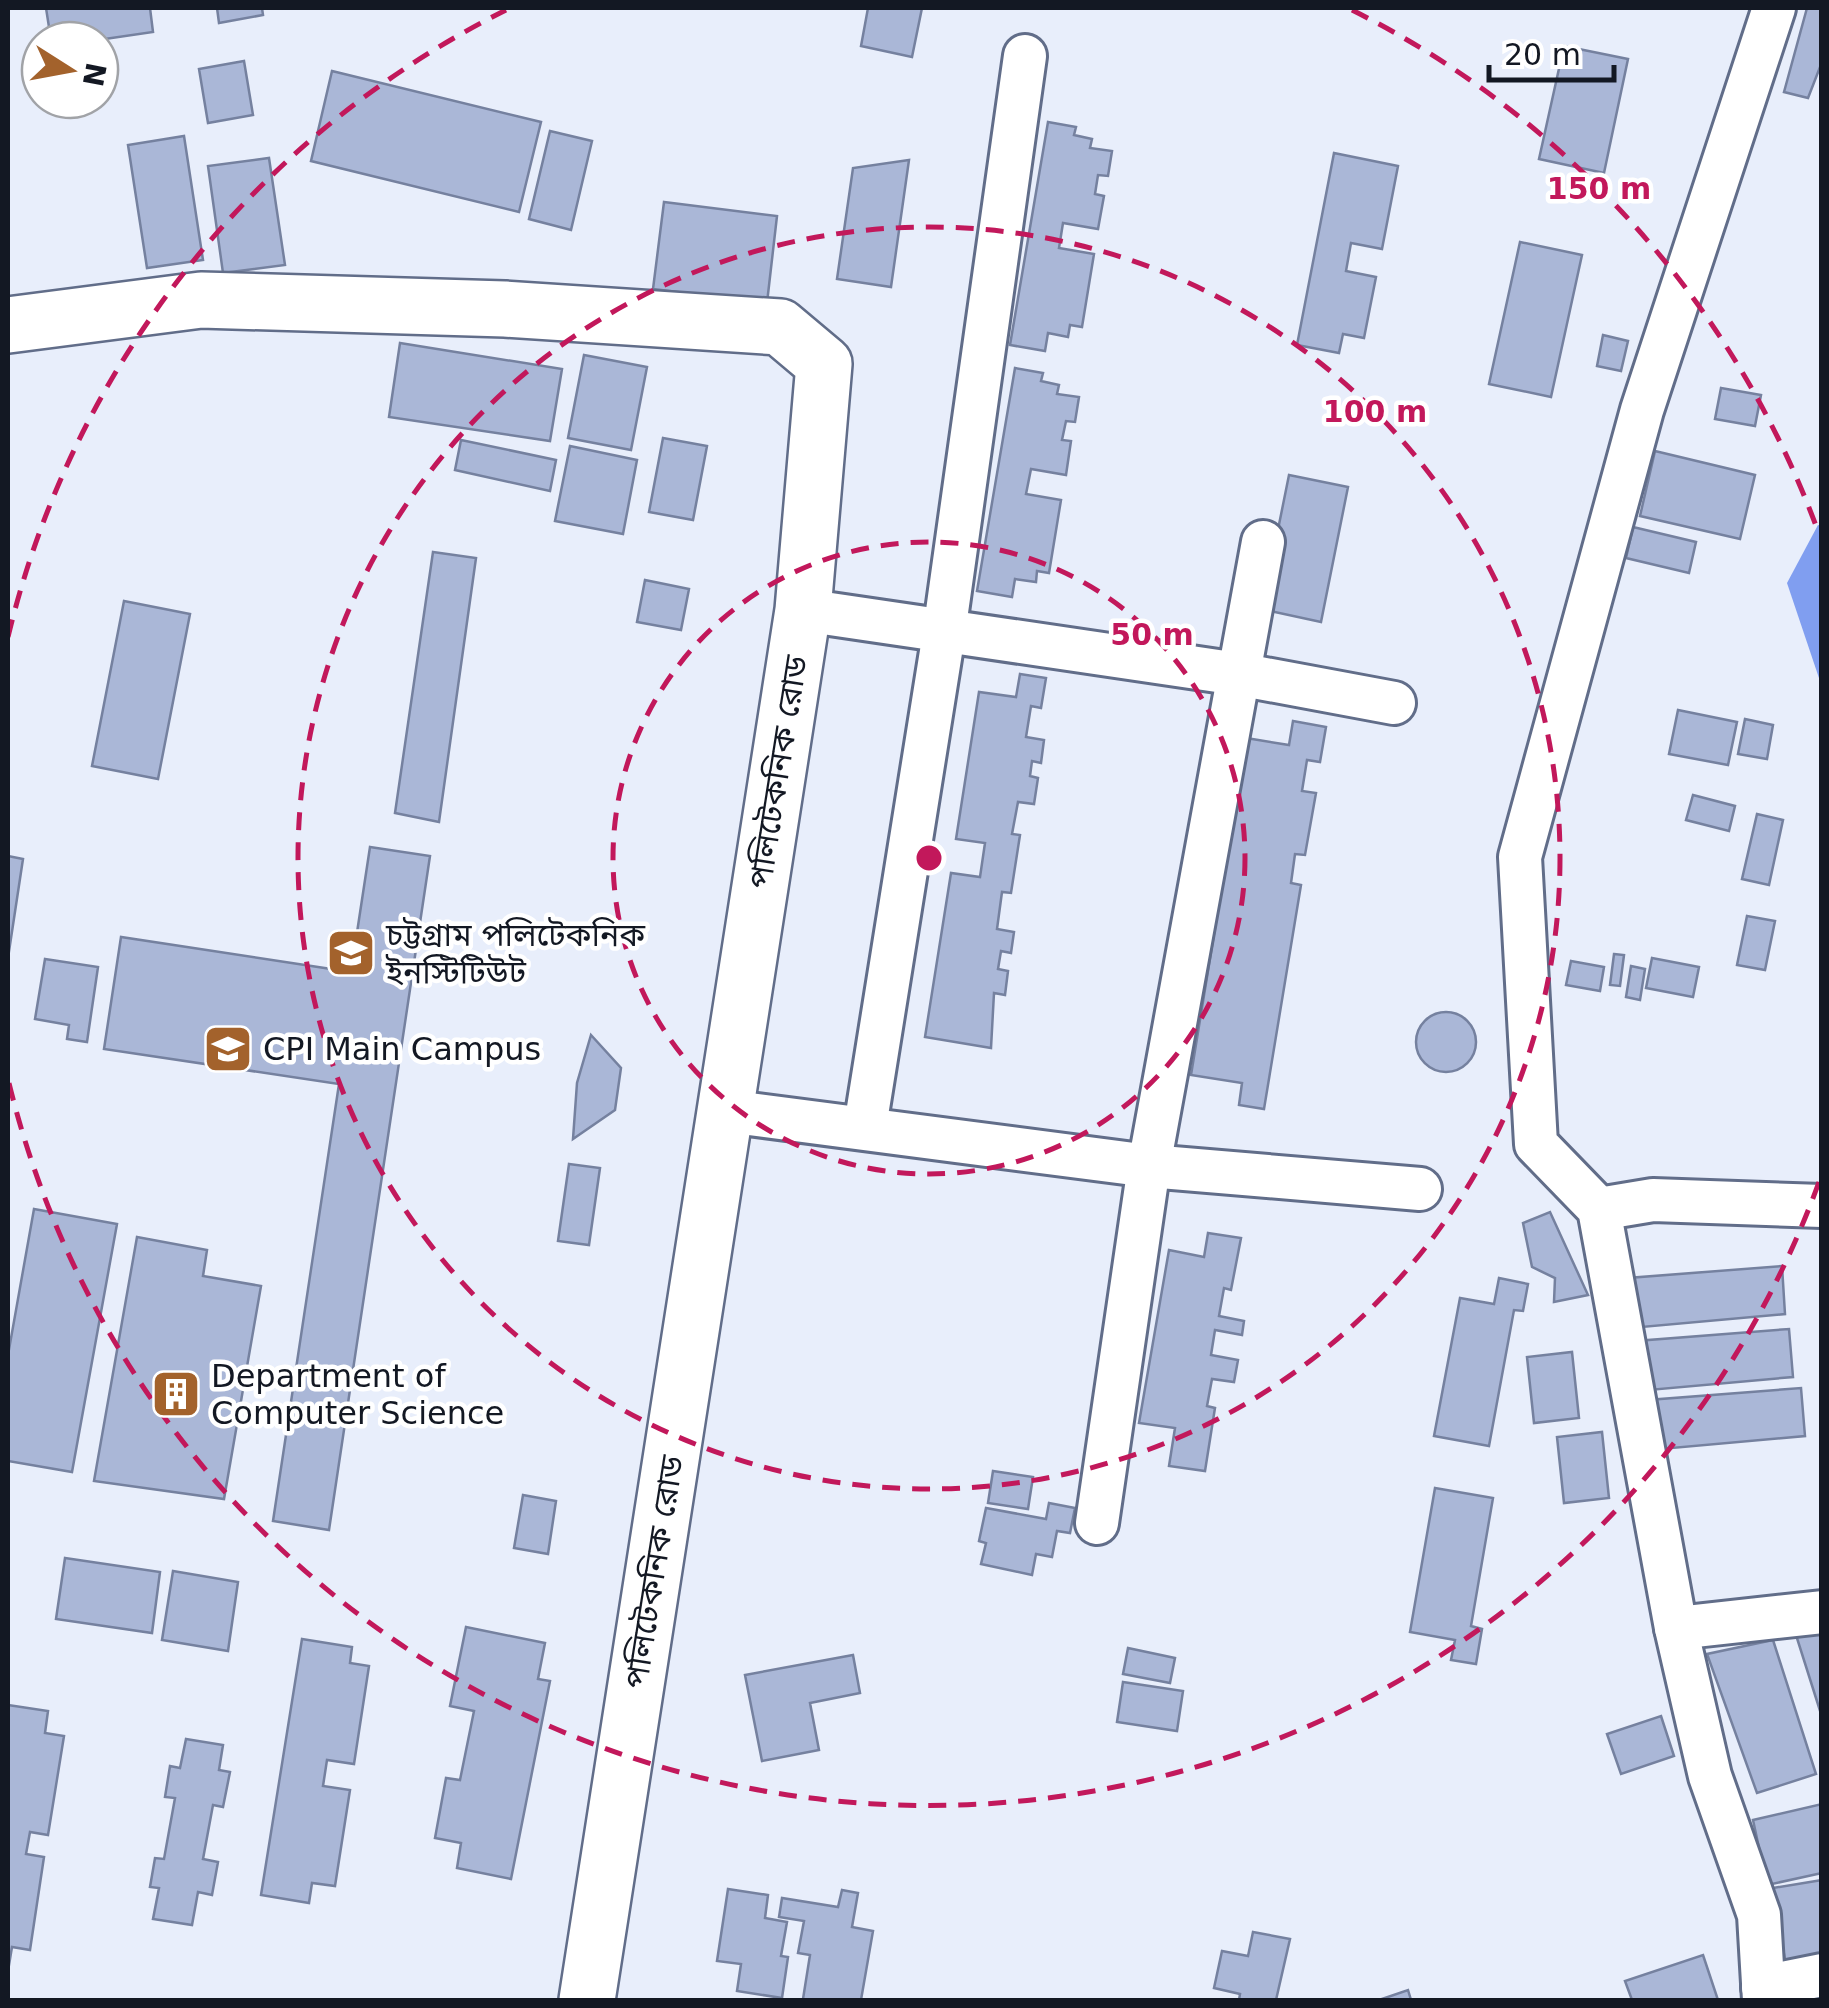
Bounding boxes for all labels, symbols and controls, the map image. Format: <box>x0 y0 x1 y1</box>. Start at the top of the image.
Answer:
north arrow <box>20 20 120 120</box>
scale bar <box>1489 20 1614 82</box>
text: 20 m <box>1504 37 1581 72</box>
text: N <box>76 60 112 89</box>
text: 150 m <box>1547 171 1651 206</box>
text: 100 m <box>1323 394 1427 429</box>
text: 50 m <box>1110 617 1194 652</box>
street label: পলিটেকনিক রোড <box>741 652 815 891</box>
centre of rings <box>911 840 947 876</box>
place label: চট্টগ্রাম পলিটেকনিক ইনস্টিটিউট <box>385 916 646 991</box>
school or university icon: চট্টগ্রাম পলিটেকনিক ইনস্টিটিউট <box>325 927 377 979</box>
school or university icon: CPI Main Campus <box>202 1023 254 1075</box>
place label: CPI Main Campus <box>263 1030 541 1068</box>
place label: Department of Computer Science <box>211 1357 504 1432</box>
building icon: Department of Computer Science <box>150 1368 202 1420</box>
street label: পলিটেকনিক রোড <box>617 1452 691 1691</box>

